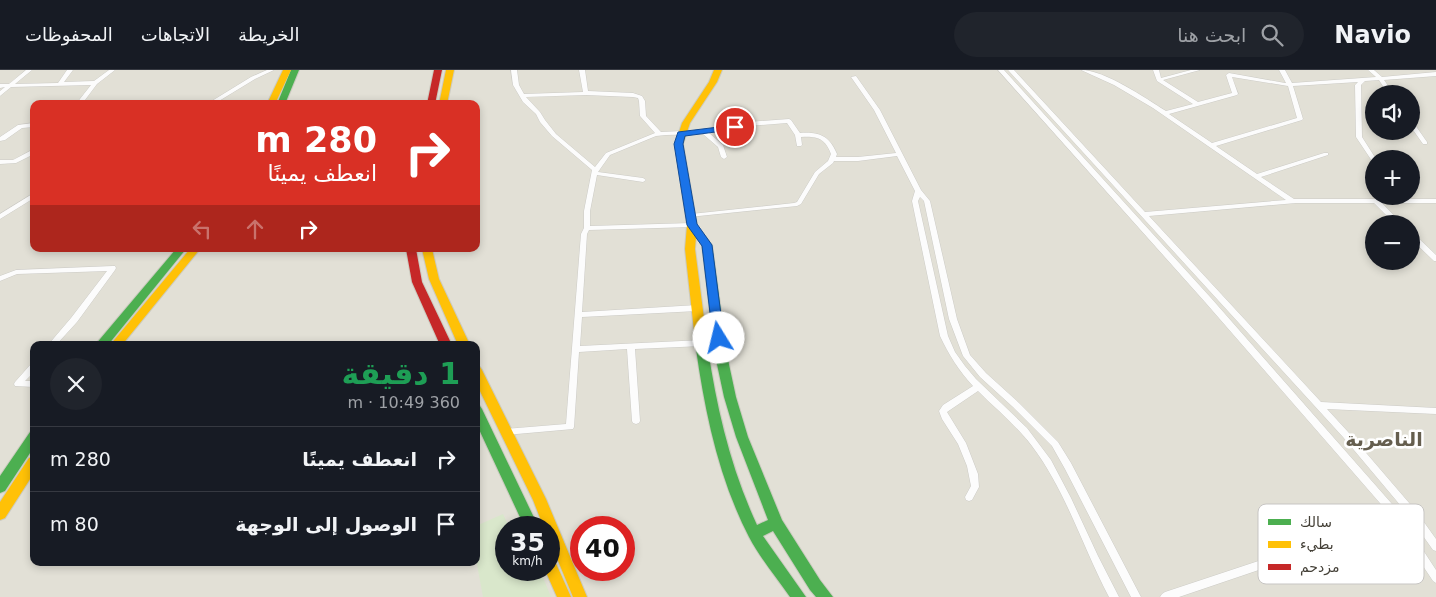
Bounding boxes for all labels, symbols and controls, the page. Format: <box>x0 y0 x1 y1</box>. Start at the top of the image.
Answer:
search box <box>954 12 1304 57</box>
icon: search <box>1258 21 1286 49</box>
text: Navio <box>1334 21 1411 49</box>
text: المحفوظات <box>25 24 113 45</box>
text: الاتجاهات <box>141 24 210 45</box>
text: الخريطة <box>238 24 299 45</box>
text: ابحث هنا <box>1177 24 1246 46</box>
map controls <box>1365 85 1420 270</box>
button: sound <box>1365 85 1420 140</box>
pin <box>714 106 756 148</box>
icon: arrive <box>721 113 749 141</box>
text: 280 m <box>255 120 377 160</box>
icon: right <box>395 120 460 185</box>
button: + <box>1365 150 1420 205</box>
text: انعطف يمينًا <box>268 161 377 186</box>
icon: left <box>188 215 216 243</box>
icon: ahead <box>241 215 269 243</box>
icon: right <box>294 215 322 243</box>
button: − <box>1365 215 1420 270</box>
position arrow <box>692 311 744 363</box>
text: 1 دقيقة <box>342 356 460 391</box>
button: close <box>50 358 102 410</box>
text: 360 m · 10:49 <box>347 393 460 412</box>
district label: الناصرية <box>1345 428 1423 451</box>
icon: right <box>432 445 460 473</box>
text: 280 m <box>50 448 111 470</box>
text: انعطف يمينًا <box>302 448 417 470</box>
legend <box>1258 504 1424 584</box>
icon: arrive <box>432 510 460 538</box>
text: 80 m <box>50 513 99 535</box>
text: الوصول إلى الوجهة <box>235 513 417 535</box>
text: سالك <box>1300 514 1332 530</box>
speed limit sign: 40 <box>570 516 635 581</box>
text: 35 <box>510 528 545 557</box>
text: بطيء <box>1300 536 1334 553</box>
text: km/h <box>512 554 543 568</box>
text: مزدحم <box>1300 559 1339 576</box>

